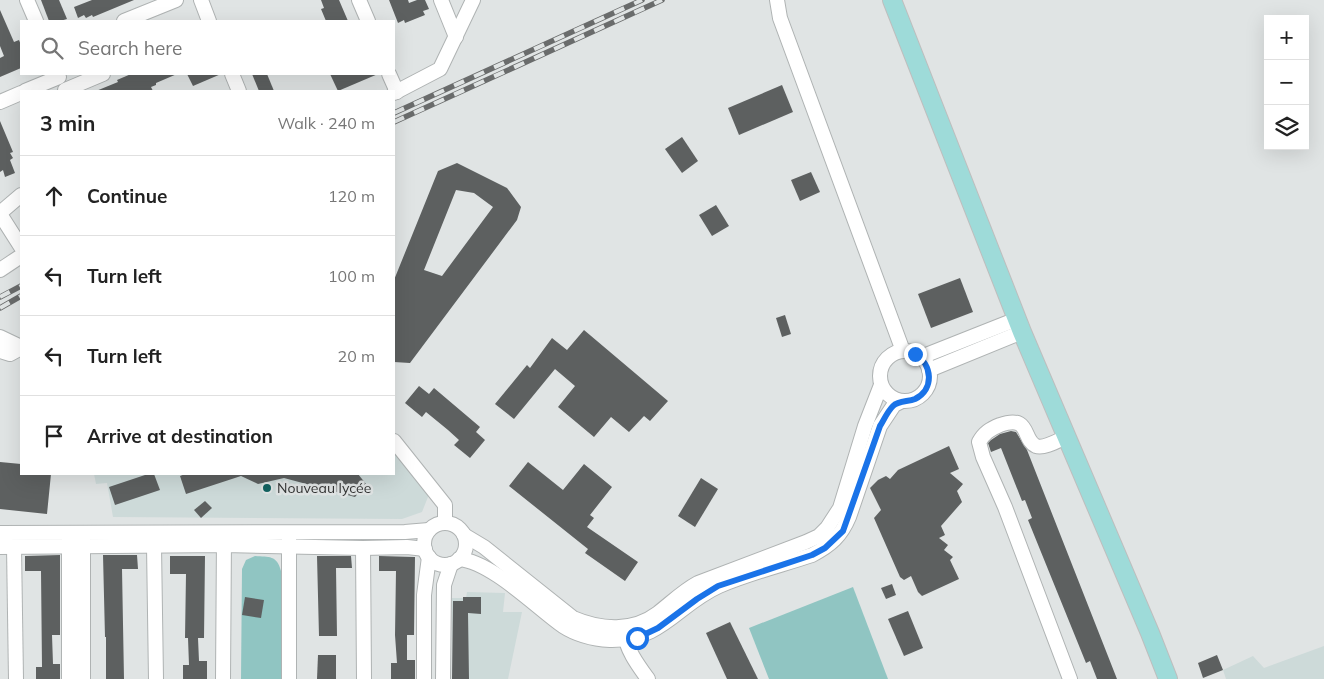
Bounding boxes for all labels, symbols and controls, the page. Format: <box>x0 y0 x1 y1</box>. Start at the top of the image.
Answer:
map controls <box>1264 15 1309 150</box>
button: + <box>1264 15 1309 60</box>
search box <box>20 20 395 75</box>
icon: search <box>38 34 66 62</box>
text: Search here <box>78 36 182 60</box>
button: − <box>1264 60 1309 105</box>
button: layers <box>1264 105 1309 150</box>
text: 3 min <box>40 110 95 136</box>
text: Walk · 240 m <box>277 113 375 133</box>
icon: ahead <box>40 182 68 210</box>
text: Continue <box>87 184 167 208</box>
text: 120 m <box>328 186 375 206</box>
icon: left <box>40 262 68 290</box>
text: Turn left <box>87 264 162 288</box>
text: 100 m <box>328 266 375 286</box>
icon: left <box>40 342 68 370</box>
route end <box>904 343 927 366</box>
text: Turn left <box>87 344 162 368</box>
text: 20 m <box>338 346 375 366</box>
icon: arrive <box>40 422 68 450</box>
text: Arrive at destination <box>87 424 273 448</box>
place label: Nouveau lycée <box>277 479 371 497</box>
marker: Nouveau lycée <box>261 482 273 494</box>
route start <box>626 627 649 650</box>

